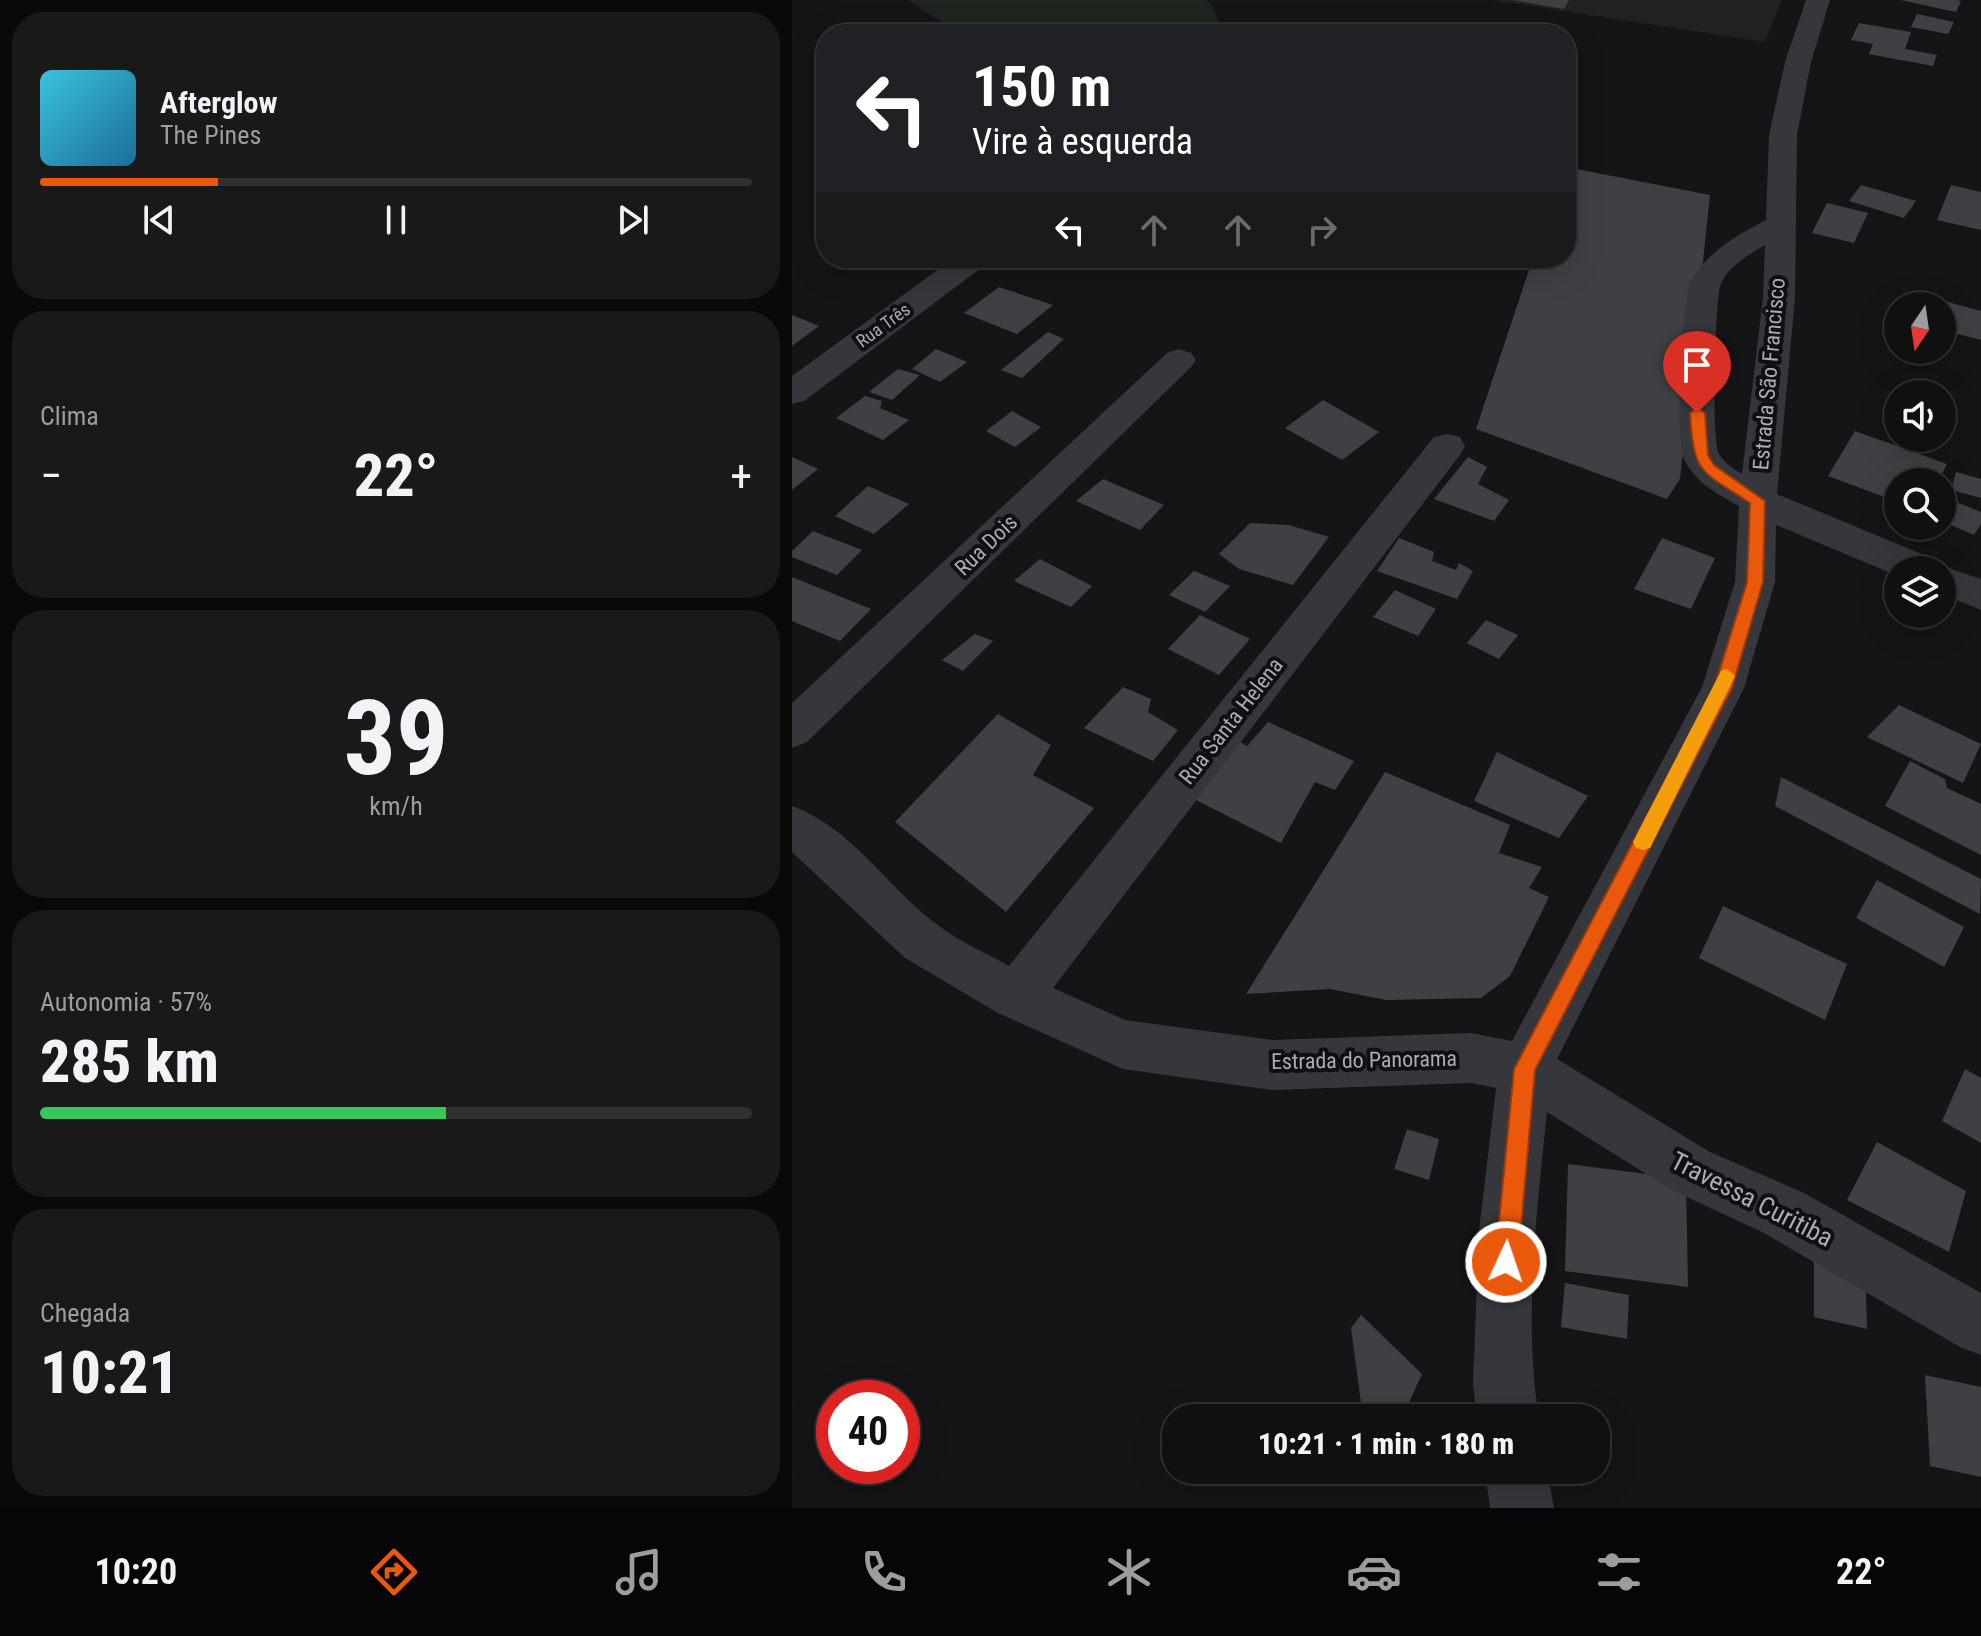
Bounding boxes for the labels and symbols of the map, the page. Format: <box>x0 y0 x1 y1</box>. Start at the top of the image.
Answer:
street label: Estrada São Francisco <box>1748 277 1790 471</box>
north arrow <box>1884 292 1956 364</box>
street label: Rua Três <box>852 298 914 352</box>
pin <box>1663 331 1731 413</box>
street label: Rua Dois <box>950 509 1022 581</box>
street label: Rua Santa Helena <box>1174 653 1288 789</box>
street label: Estrada do Panorama <box>1271 1046 1457 1074</box>
street label: Travessa Curitiba <box>1666 1145 1838 1253</box>
position arrow <box>1464 1220 1548 1304</box>
speed limit sign: 40 <box>816 1380 920 1484</box>

